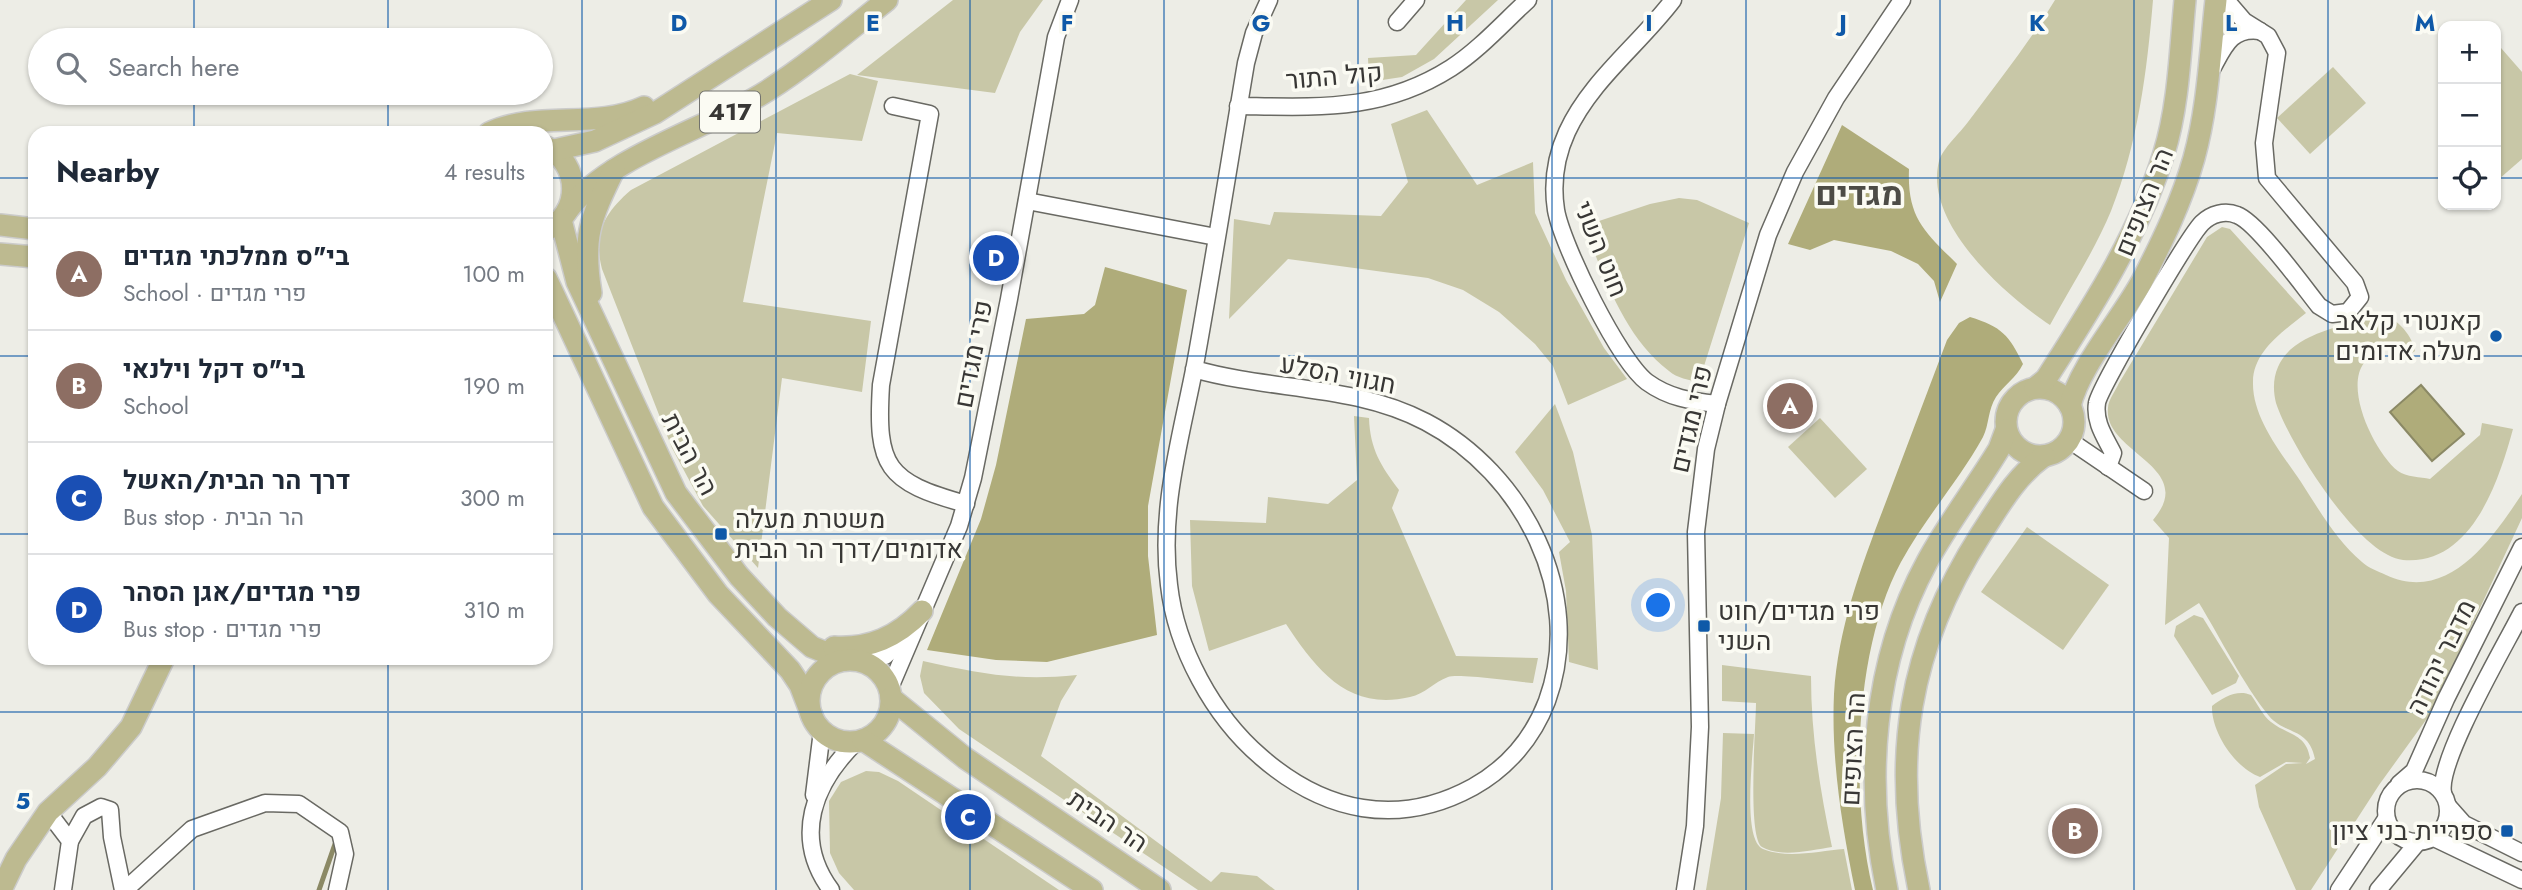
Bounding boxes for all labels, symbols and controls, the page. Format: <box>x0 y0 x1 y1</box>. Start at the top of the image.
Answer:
text: D <box>671 6 688 40</box>
text: E <box>866 6 880 40</box>
text: F <box>1061 6 1073 40</box>
text: G <box>1252 6 1270 40</box>
text: H <box>1446 6 1464 40</box>
text: I <box>1645 6 1653 40</box>
text: J <box>1835 6 1847 40</box>
text: K <box>2029 6 2046 40</box>
text: L <box>2225 6 2238 40</box>
text: M <box>2415 6 2435 40</box>
map controls <box>2438 21 2501 210</box>
button: + <box>2438 21 2501 84</box>
search box <box>28 28 553 105</box>
icon: search <box>52 48 90 86</box>
text: Search here <box>108 48 240 86</box>
street label: קול התור <box>1284 53 1384 99</box>
button: − <box>2438 84 2501 147</box>
road number: 417 <box>700 92 760 132</box>
street label: הר הצופים <box>2105 142 2183 262</box>
button: locate <box>2438 147 2501 210</box>
text: Nearby <box>56 150 159 193</box>
text: 4 results <box>444 155 525 189</box>
district label: מגדים <box>1815 170 1903 217</box>
street label: חוט השני <box>1565 195 1637 303</box>
pin: D <box>973 232 1019 284</box>
text: בי"ס ממלכתי מגדים <box>123 237 349 275</box>
text: A <box>71 257 87 291</box>
text: 100 m <box>462 257 525 291</box>
text: School · פרי מגדים <box>123 276 306 310</box>
street label: פרי מגדים <box>944 297 1002 411</box>
place label: קאנטרי קלאב מעלה אדומים <box>2335 302 2482 370</box>
marker: קאנטרי קלאב מעלה אדומים <box>2488 328 2504 344</box>
street label: חגווי הסלע <box>1277 344 1399 404</box>
text: בי"ס דקל וילנאי <box>123 350 305 388</box>
street label: פרי מגדים <box>1660 362 1722 476</box>
text: B <box>71 369 87 403</box>
text: 190 m <box>463 369 525 403</box>
pin: A <box>1767 380 1813 432</box>
text: School <box>123 389 189 423</box>
street label: הר הבית <box>652 406 728 502</box>
text: דרך הר הבית/האשל <box>123 461 350 499</box>
text: C <box>71 481 87 515</box>
text: 300 m <box>460 481 525 515</box>
text: Bus stop · הר הבית <box>123 500 304 534</box>
place label: משטרת מעלה אדומים/דרך הר הבית <box>735 500 963 568</box>
marker: משטרת מעלה אדומים/דרך הר הבית <box>713 526 729 542</box>
text: פרי מגדים/אגן הסהר <box>123 573 361 611</box>
your location <box>1641 588 1675 622</box>
place label: פרי מגדים/חוט השני <box>1718 592 1880 660</box>
text: D <box>71 593 87 627</box>
text: 310 m <box>463 593 525 627</box>
street label: מדבר יהודה <box>2397 593 2485 721</box>
text: Bus stop · פרי מגדים <box>123 612 322 646</box>
marker: פרי מגדים/חוט השני <box>1696 618 1712 634</box>
street label: הר הצופים <box>1831 691 1875 807</box>
street label: הר הבית <box>1061 780 1155 862</box>
text: 5 <box>16 784 30 818</box>
pin: C <box>945 791 991 843</box>
pin: B <box>2052 805 2098 857</box>
place label: ספריית בני ציון <box>2332 812 2493 850</box>
marker: ספריית בני ציון <box>2499 823 2515 839</box>

